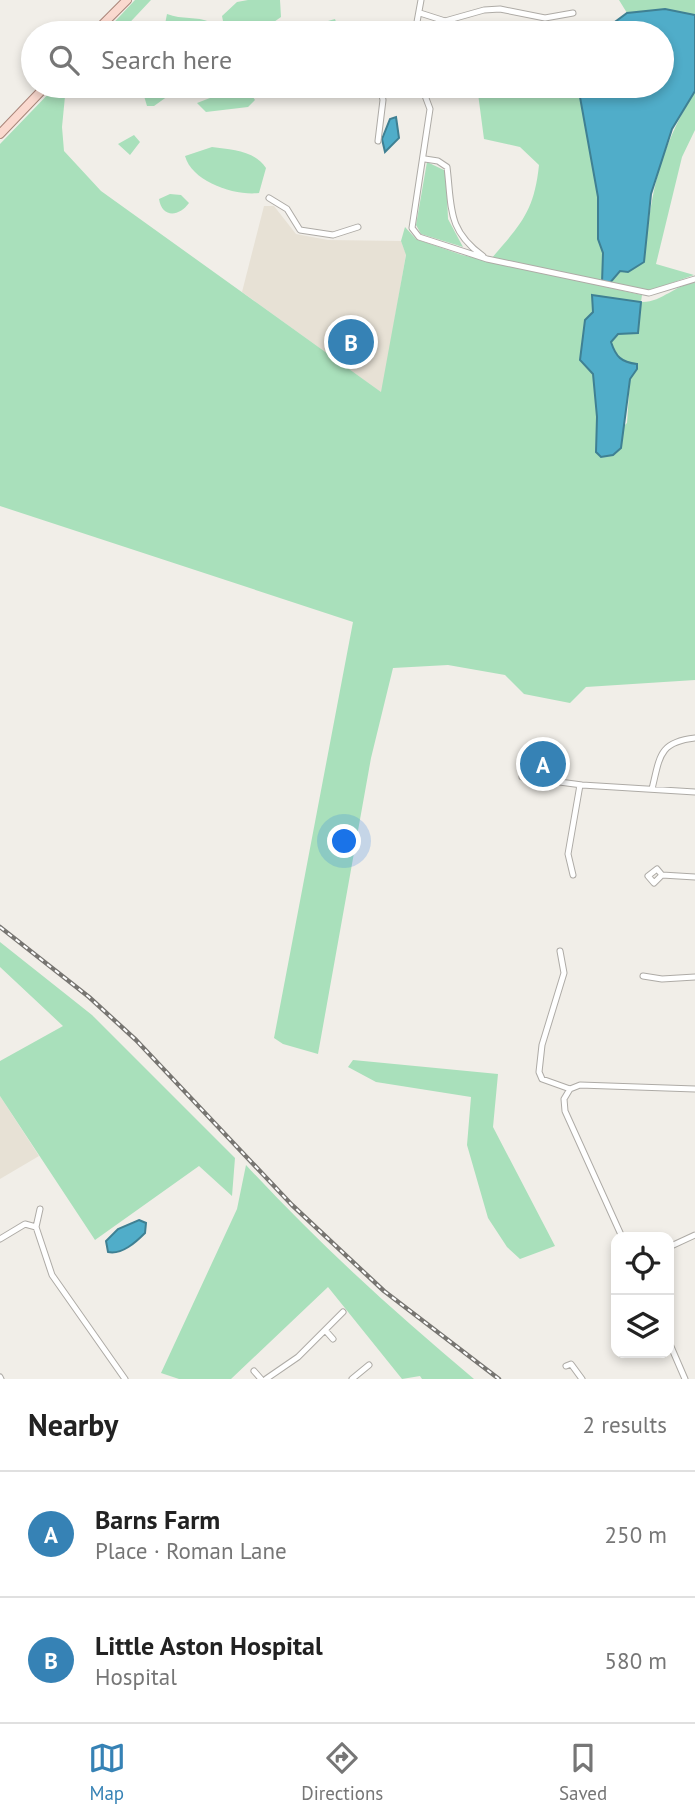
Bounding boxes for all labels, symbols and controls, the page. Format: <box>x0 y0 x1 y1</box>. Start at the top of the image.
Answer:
search box <box>21 21 674 98</box>
icon: search <box>45 41 83 79</box>
text: Search here <box>101 43 232 76</box>
pin: B <box>328 316 374 368</box>
pin: A <box>520 738 566 790</box>
your location <box>327 824 361 858</box>
map controls <box>611 1232 674 1358</box>
button: locate <box>611 1232 674 1295</box>
button: layers <box>611 1295 674 1358</box>
text: Nearby <box>28 1405 118 1444</box>
text: 2 results <box>583 1410 667 1439</box>
text: Barns Farm <box>95 1503 220 1536</box>
text: A <box>44 1520 58 1549</box>
text: 250 m <box>605 1520 667 1549</box>
text: Place · Roman Lane <box>95 1536 287 1565</box>
text: Little Aston Hospital <box>95 1629 323 1662</box>
text: B <box>44 1646 58 1675</box>
text: 580 m <box>605 1646 667 1675</box>
text: Hospital <box>95 1662 177 1691</box>
tab: Map <box>88 1739 126 1805</box>
tab: Directions <box>301 1739 383 1805</box>
tab: Saved <box>559 1739 607 1805</box>

